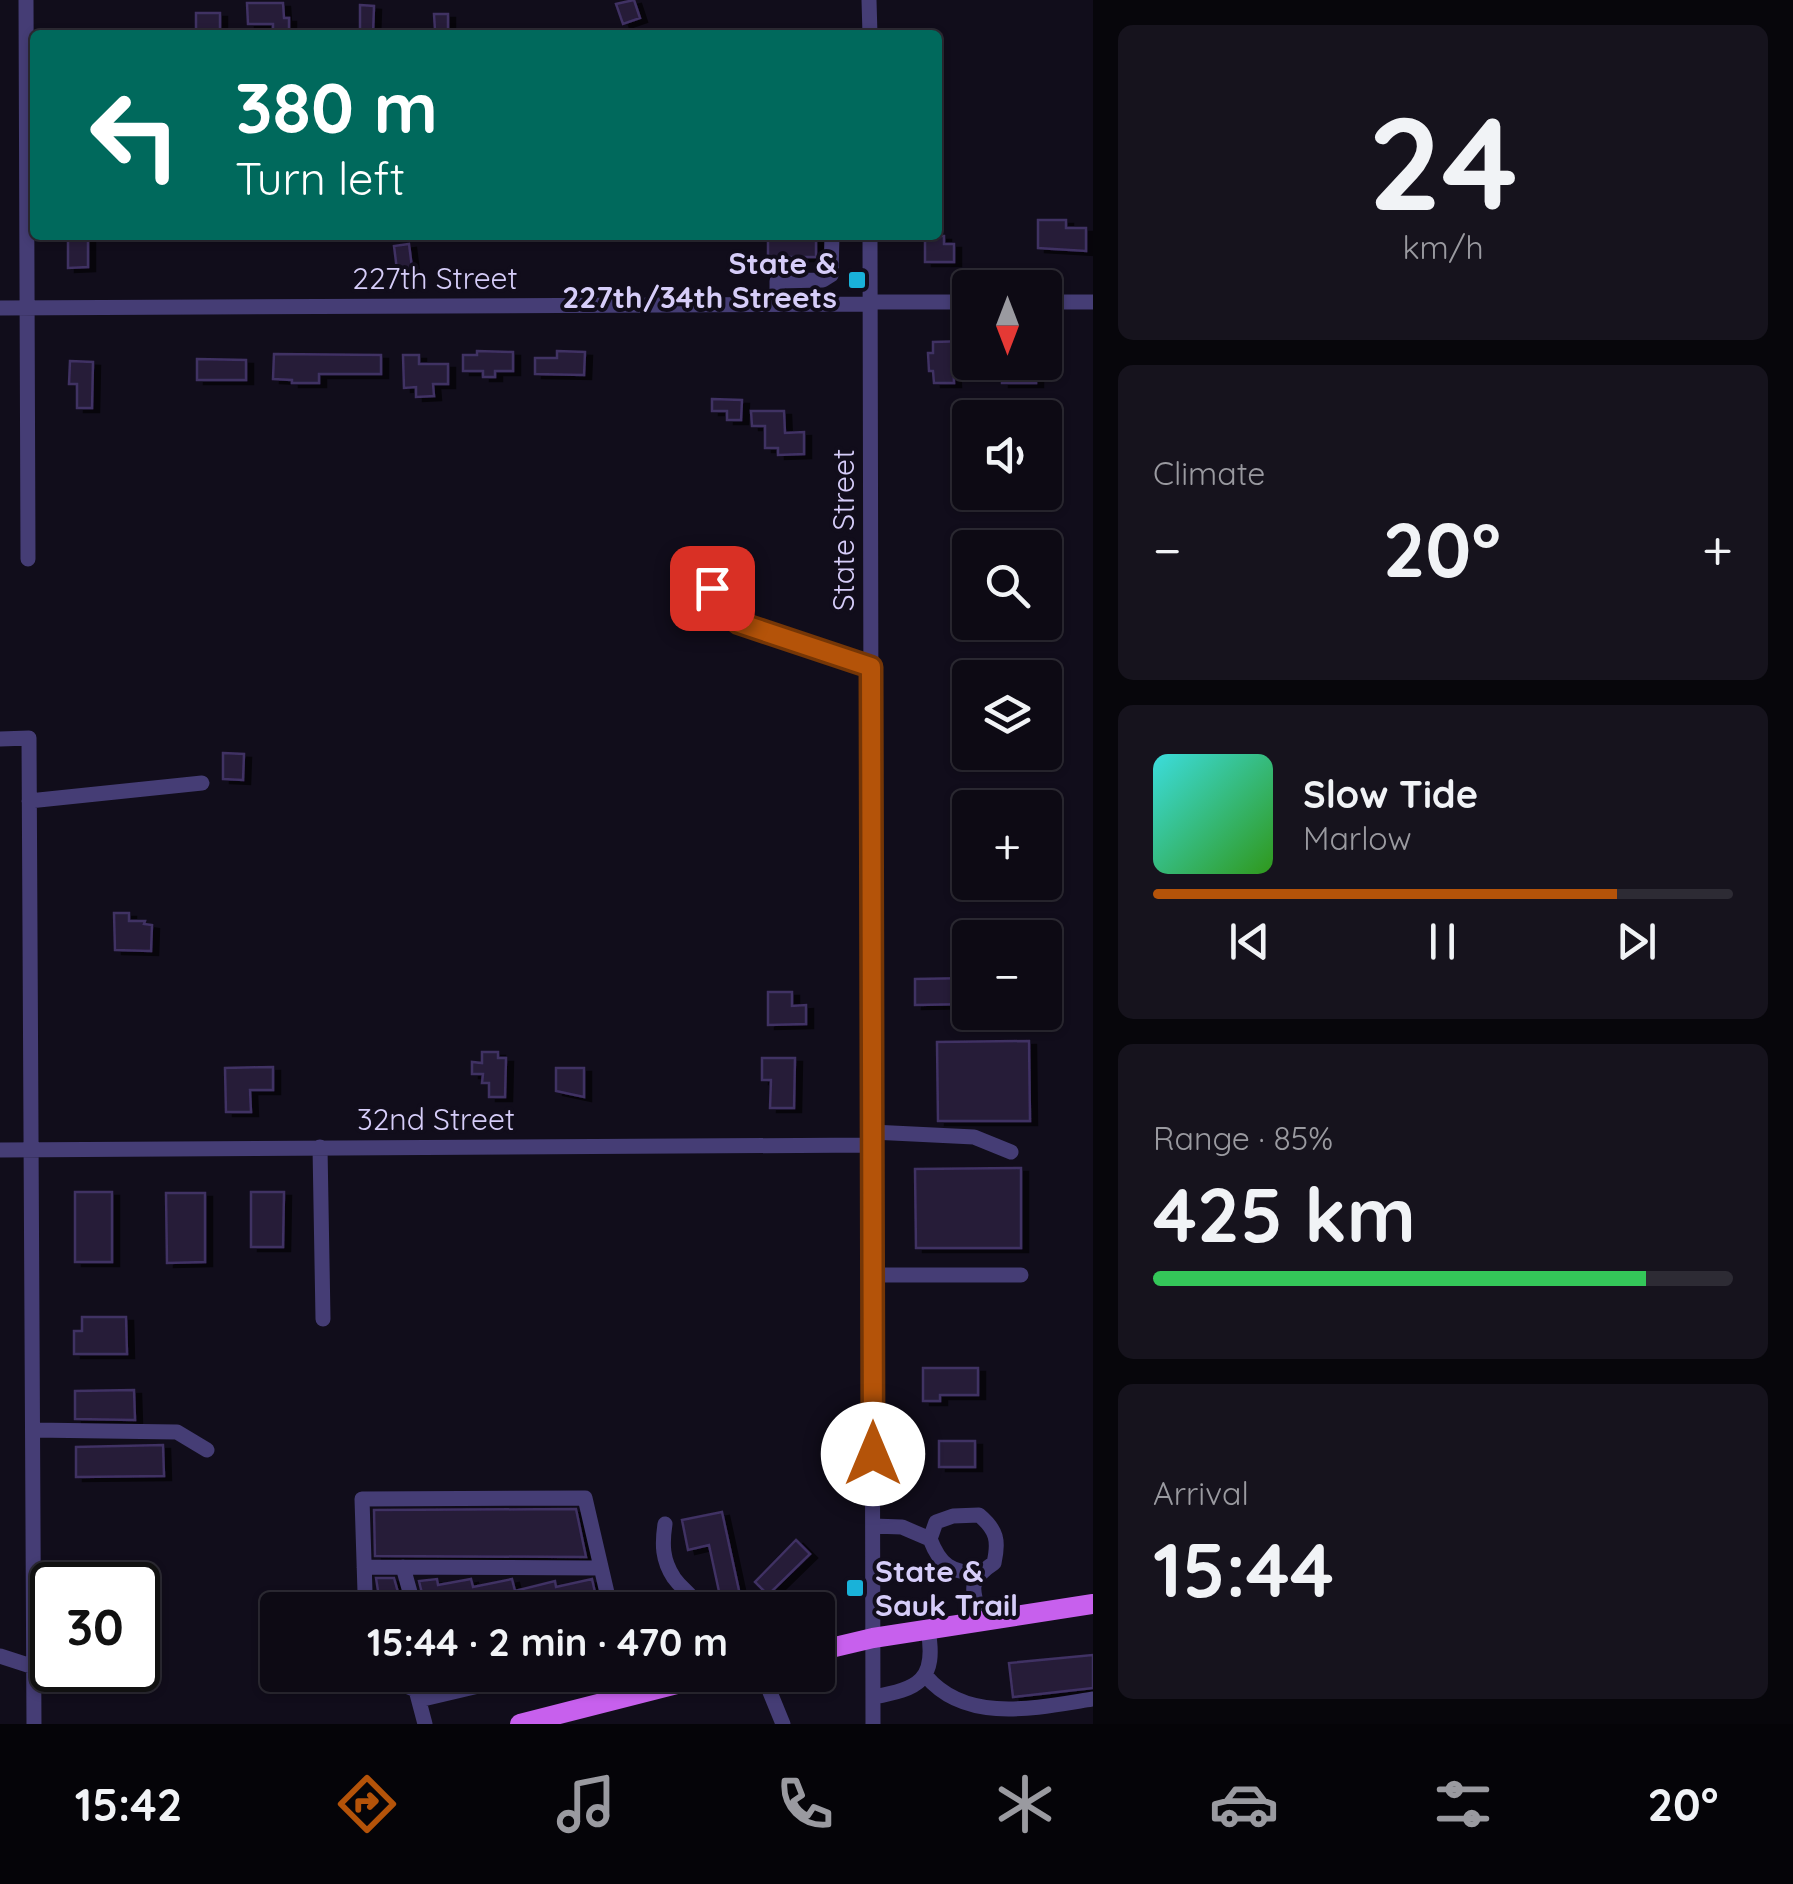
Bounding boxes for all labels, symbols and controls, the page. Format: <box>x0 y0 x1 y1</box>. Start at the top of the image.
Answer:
text: 380 m <box>235 63 438 151</box>
icon: left <box>70 70 200 200</box>
text: 24 <box>1368 80 1518 243</box>
text: Turn left <box>235 150 405 206</box>
text: km/h <box>1402 227 1484 267</box>
place label: State & 227th/34th Streets <box>562 244 837 316</box>
street label: 227th Street <box>352 259 518 297</box>
marker: State & 227th/34th Streets <box>846 269 868 291</box>
north arrow <box>952 270 1062 380</box>
map controls <box>952 270 1062 1030</box>
button: sound <box>952 400 1062 510</box>
street label: State Street <box>824 449 862 611</box>
text: Climate <box>1153 453 1265 493</box>
text: 20° <box>1383 502 1501 596</box>
text: − <box>1153 515 1182 584</box>
text: + <box>1702 515 1733 584</box>
button: search <box>952 530 1062 640</box>
pin <box>670 546 755 631</box>
icon: arrive <box>685 561 740 616</box>
button: layers <box>952 660 1062 770</box>
text: Slow Tide <box>1303 770 1478 818</box>
button: + <box>952 790 1062 900</box>
text: Marlow <box>1303 818 1412 858</box>
icon: previous <box>1222 914 1277 969</box>
icon: pause <box>1415 914 1470 969</box>
icon: next <box>1609 914 1664 969</box>
button: − <box>952 920 1062 1030</box>
street label: 32nd Street <box>357 1100 515 1138</box>
text: Range · 85% <box>1153 1118 1333 1158</box>
text: 425 km <box>1153 1167 1416 1261</box>
position arrow <box>821 1402 925 1506</box>
text: Arrival <box>1153 1473 1249 1513</box>
text: 15:44 <box>1153 1522 1334 1616</box>
place label: State & Sauk Trail <box>875 1552 1018 1624</box>
speed limit sign: 30 <box>30 1562 160 1692</box>
marker: State & Sauk Trail <box>844 1577 866 1599</box>
text: 15:44 · 2 min · 470 m <box>367 1618 728 1666</box>
icon: directions <box>332 1769 402 1839</box>
icon: music <box>551 1769 621 1839</box>
icon: phone <box>770 1769 840 1839</box>
icon: climate <box>990 1769 1060 1839</box>
icon: car <box>1209 1769 1279 1839</box>
icon: filters <box>1428 1769 1498 1839</box>
text: 15:42 <box>75 1776 182 1832</box>
text: 20° <box>1647 1776 1718 1832</box>

